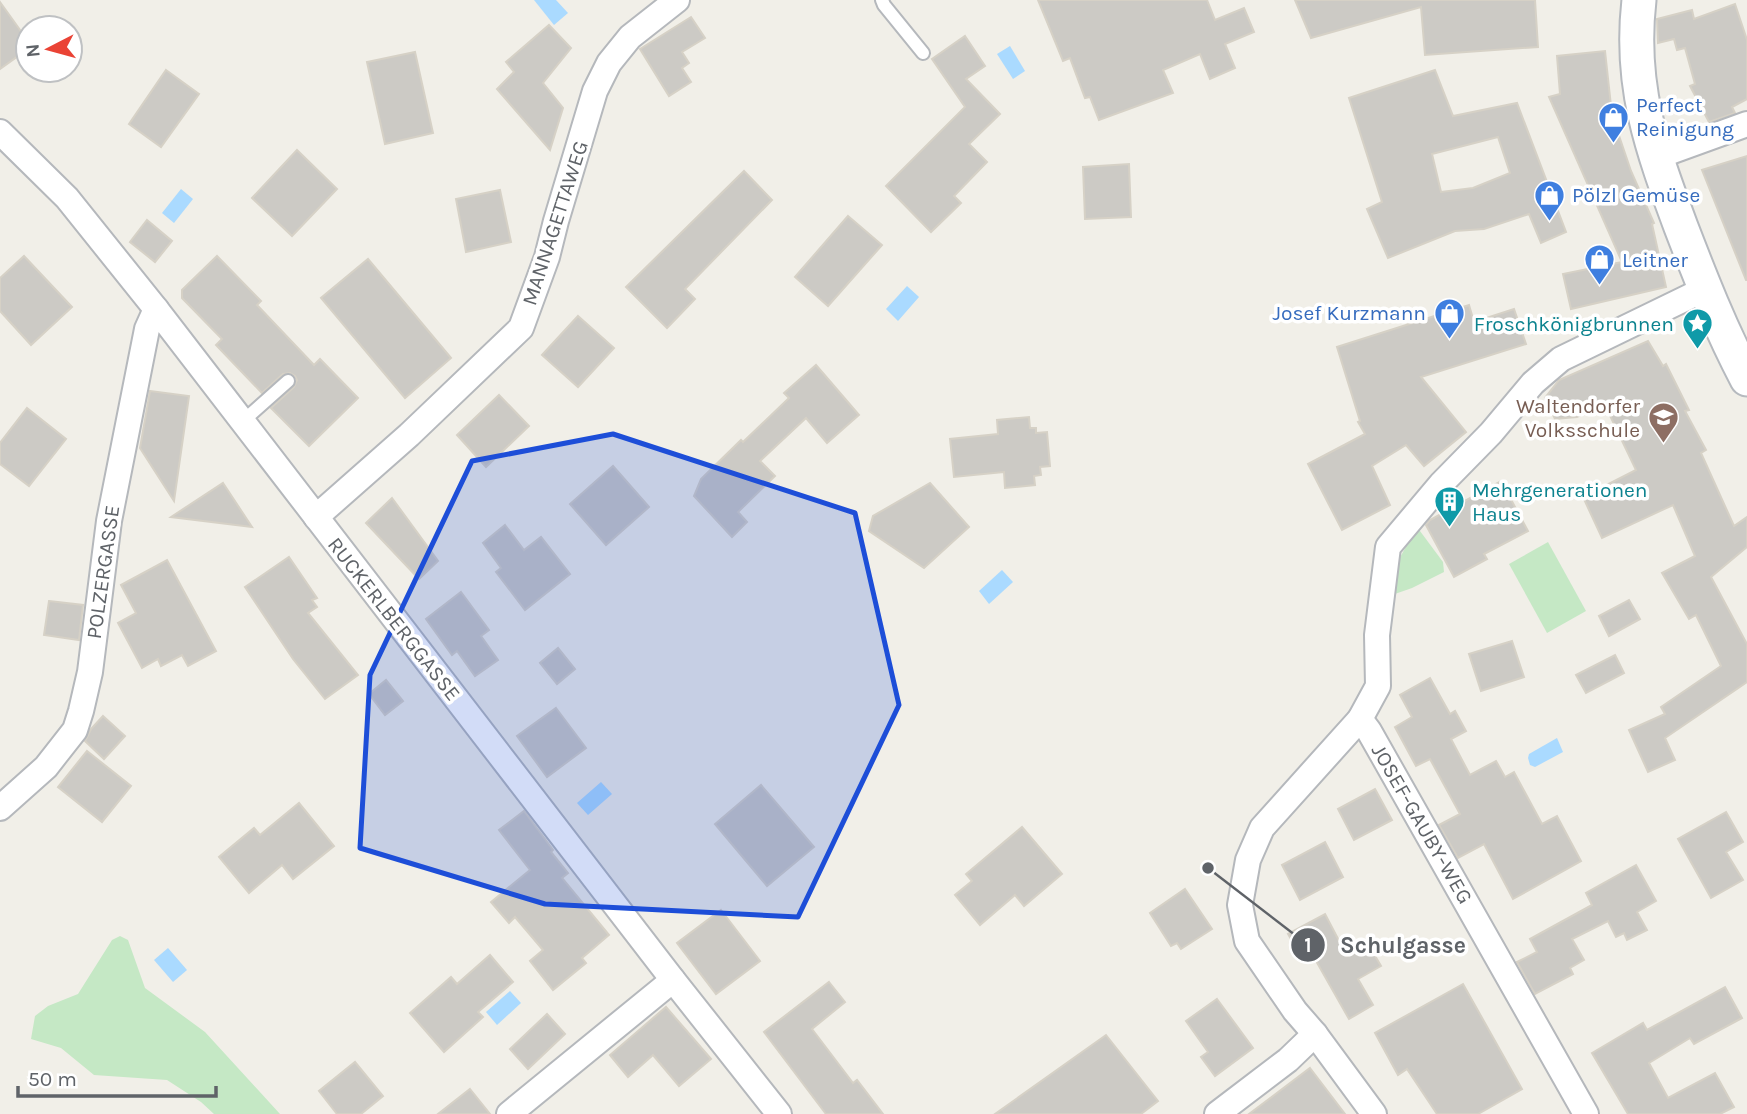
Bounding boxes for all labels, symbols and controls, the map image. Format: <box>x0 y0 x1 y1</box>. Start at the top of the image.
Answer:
north arrow <box>14 14 84 84</box>
text: N <box>21 43 45 59</box>
place label: Perfect Reinigung <box>1636 93 1734 141</box>
shop icon: Perfect Reinigung <box>1596 100 1630 144</box>
street label: MANNAGETTAWEG <box>517 138 593 308</box>
shop icon: Pölzl Gemüse <box>1532 178 1566 222</box>
place label: Pölzl Gemüse <box>1572 183 1700 207</box>
shop icon: Leitner <box>1582 243 1616 287</box>
place label: Leitner <box>1622 248 1688 272</box>
shop icon: Josef Kurzmann <box>1432 296 1466 340</box>
place label: Josef Kurzmann <box>1272 301 1426 325</box>
place icon: Froschkönigbrunnen <box>1680 307 1714 351</box>
place label: Froschkönigbrunnen <box>1474 312 1674 336</box>
place label: Waltendorfer Volksschule <box>1516 394 1640 442</box>
school or university icon: Waltendorfer Volksschule <box>1646 401 1680 445</box>
place label: Mehrgenerationen Haus <box>1472 478 1648 526</box>
building icon: Mehrgenerationen Haus <box>1432 485 1466 529</box>
street label: POLZERGASSE <box>82 504 124 640</box>
street label: RUCKERLBERGGASSE <box>323 533 465 705</box>
street label: JOSEF-GAUBY-WEG <box>1367 740 1477 908</box>
callout: Schulgasse <box>1291 923 1480 967</box>
text: Schulgasse <box>1340 932 1466 959</box>
text: 1 <box>1304 933 1312 957</box>
scale bar <box>18 1054 215 1098</box>
text: 50 m <box>28 1067 77 1091</box>

